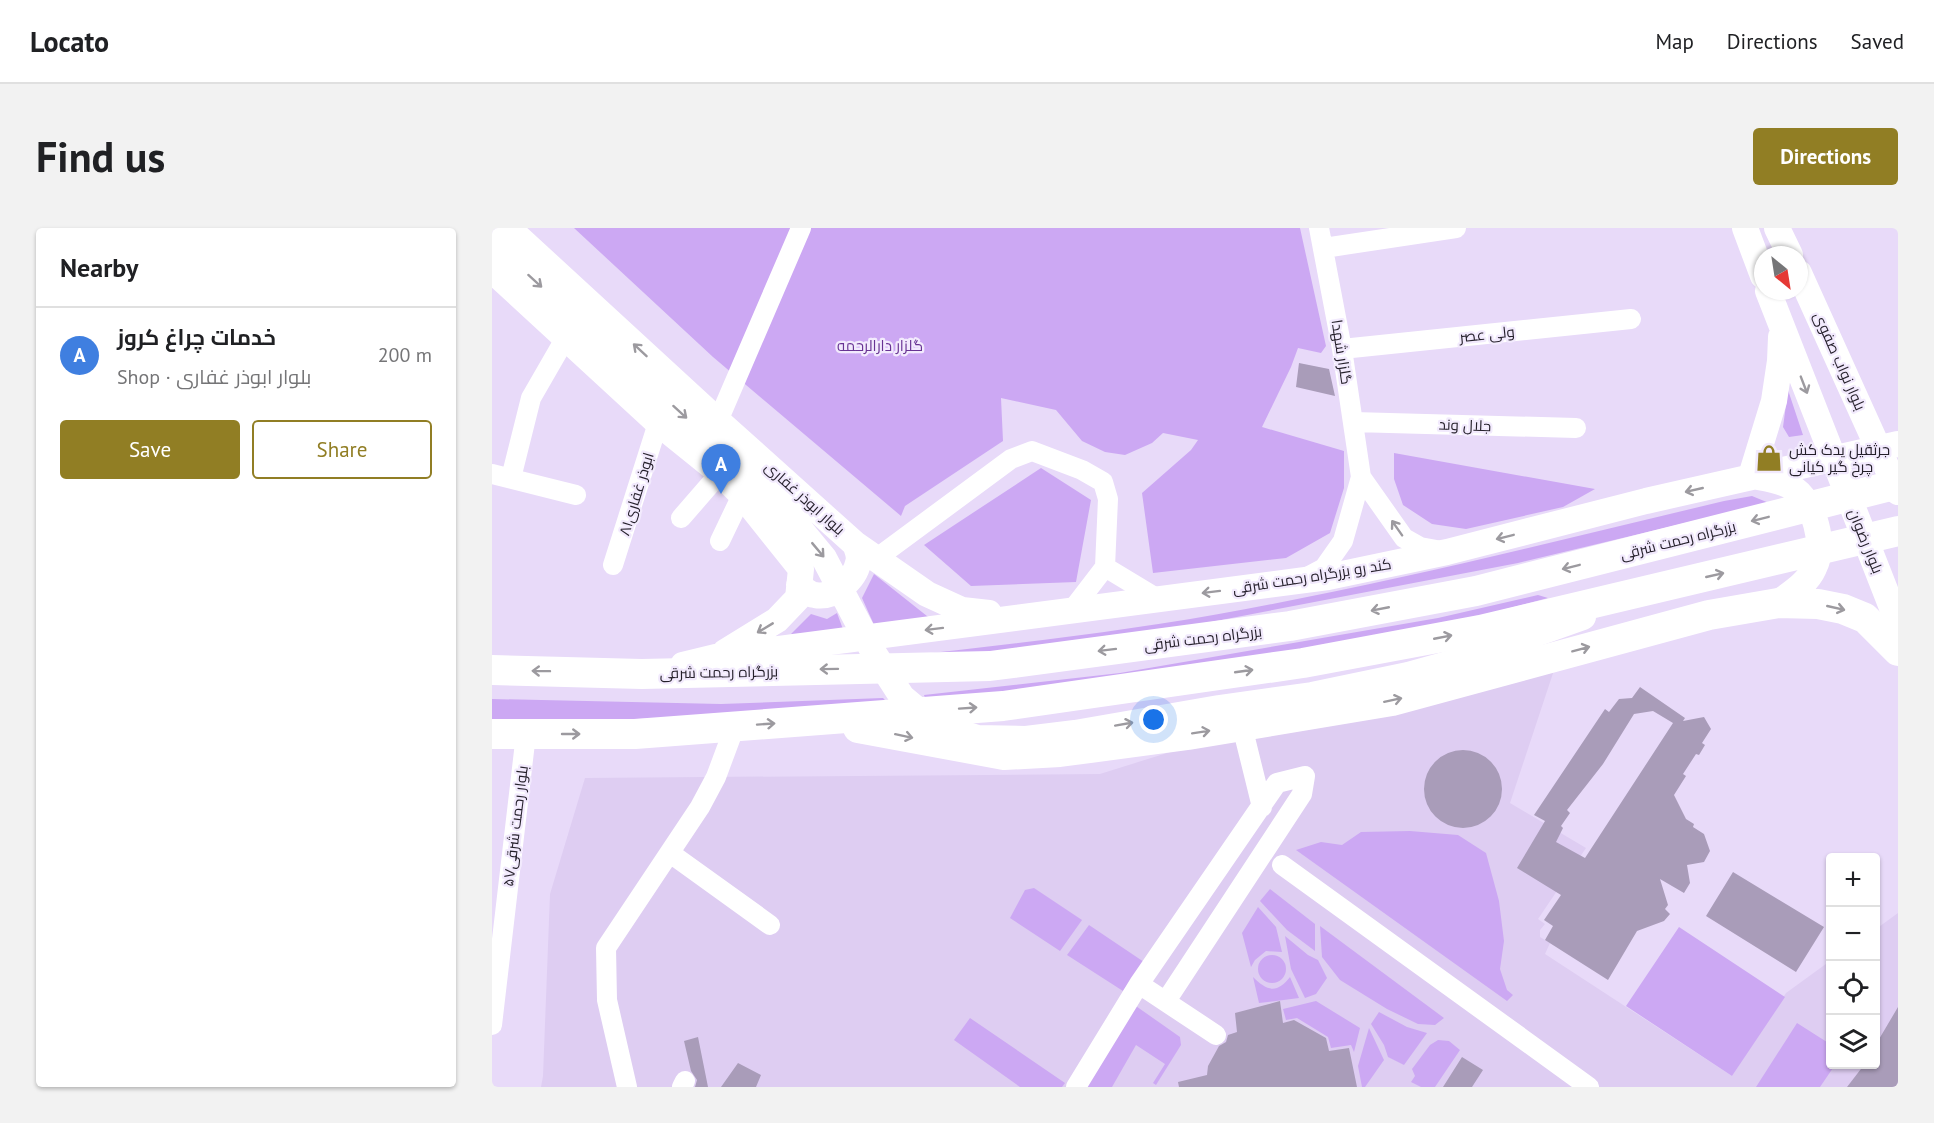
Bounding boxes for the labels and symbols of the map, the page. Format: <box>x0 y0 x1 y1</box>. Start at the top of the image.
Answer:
north arrow <box>1754 246 1808 300</box>
one-way arrow <box>528 274 543 288</box>
street label: بلوار نواب صفوی <box>1809 309 1870 414</box>
street label: گلزار شهدا <box>1326 318 1357 386</box>
street label: ولی عصر <box>1458 322 1516 347</box>
park label: گلزار دارالرحمه <box>837 336 923 355</box>
one-way arrow <box>633 343 648 357</box>
one-way arrow <box>1799 375 1810 394</box>
one-way arrow <box>672 405 687 420</box>
street label: جلال وند <box>1438 415 1492 435</box>
place label: جرثقیل یدک کش چرخ گیر کیانی <box>1789 440 1890 478</box>
shop icon: جرثقیل یدک کش چرخ گیر کیانی <box>1754 443 1784 473</box>
pin: A <box>702 444 740 494</box>
street label: ۸۱ابوذر غفاری <box>614 450 659 538</box>
street label: بلوار ابوذر غفاری <box>760 457 849 540</box>
one-way arrow <box>1685 485 1705 496</box>
street label: بلوار رضوان <box>1843 506 1888 577</box>
one-way arrow <box>1751 514 1770 526</box>
street label: بزرگراه رحمت شرقی <box>1618 516 1738 565</box>
one-way arrow <box>1391 520 1403 536</box>
one-way arrow <box>1496 532 1515 544</box>
one-way arrow <box>811 542 824 558</box>
street label: کند رو بزرگراه رحمت شرقی <box>1231 554 1393 599</box>
one-way arrow <box>1562 561 1581 573</box>
one-way arrow <box>1705 569 1724 581</box>
one-way arrow <box>1201 587 1221 598</box>
one-way arrow <box>1826 603 1845 614</box>
one-way arrow <box>1371 604 1391 615</box>
street label: بزرگراه رحمت شرقی <box>1143 621 1263 656</box>
one-way arrow <box>757 622 774 634</box>
one-way arrow <box>925 623 944 634</box>
one-way arrow <box>1433 631 1452 642</box>
one-way arrow <box>1571 643 1590 655</box>
one-way arrow <box>1098 645 1118 656</box>
street label: بزرگراه رحمت شرقی <box>660 661 778 684</box>
one-way arrow <box>820 664 840 675</box>
one-way arrow <box>532 666 552 677</box>
one-way arrow <box>1234 666 1253 677</box>
one-way arrow <box>1383 694 1402 706</box>
one-way arrow <box>957 702 977 713</box>
your location <box>1139 705 1168 734</box>
one-way arrow <box>756 718 776 729</box>
one-way arrow <box>1114 719 1134 730</box>
one-way arrow <box>1190 727 1210 738</box>
one-way arrow <box>561 728 581 740</box>
one-way arrow <box>894 731 913 742</box>
street label: ۵۷بلوار رحمت شرقی <box>498 765 533 888</box>

